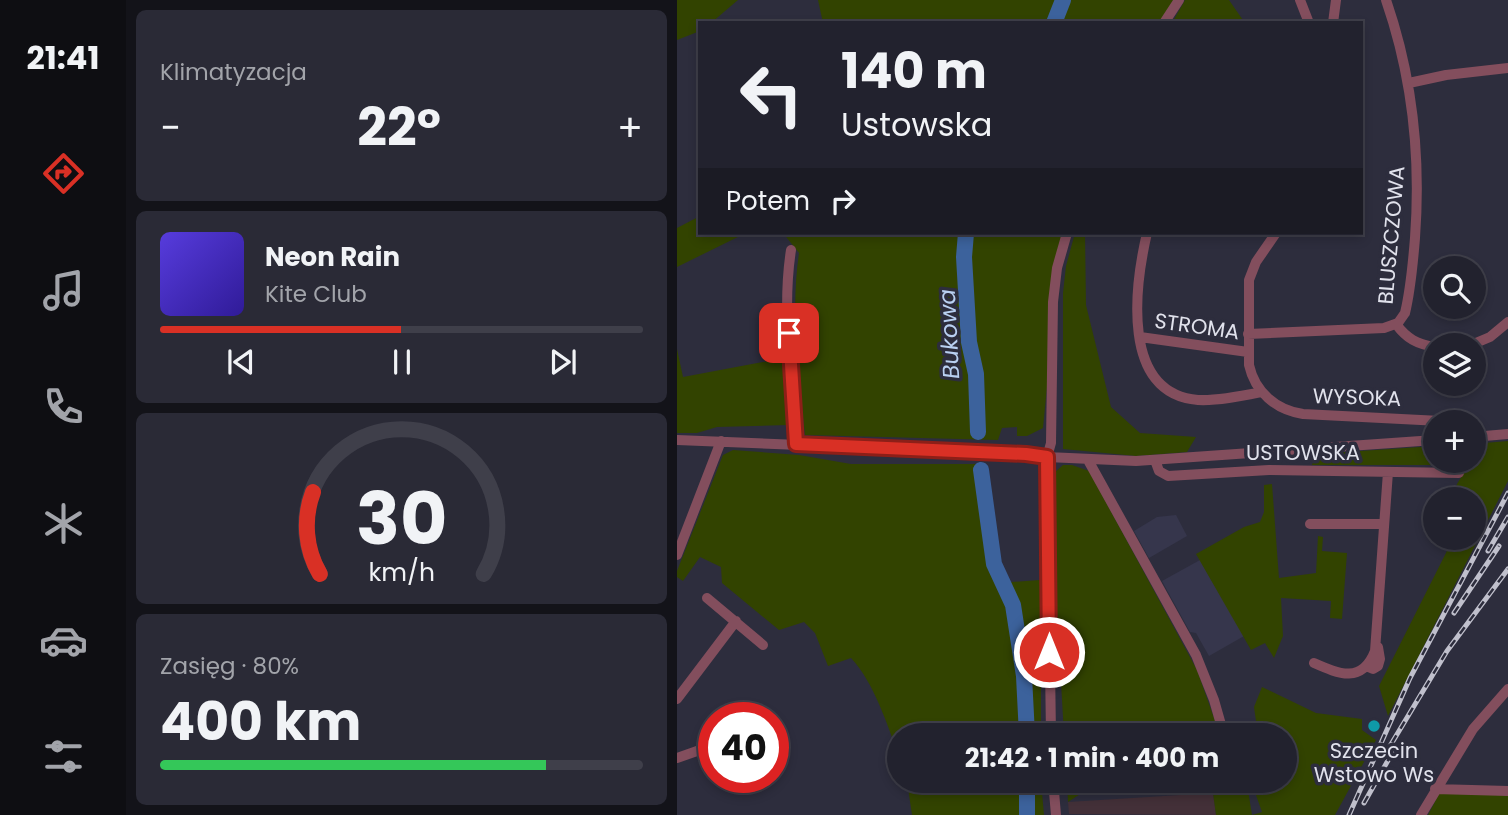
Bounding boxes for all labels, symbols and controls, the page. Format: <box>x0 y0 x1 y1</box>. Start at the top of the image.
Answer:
text: 21:41 <box>26 35 100 80</box>
text: 140 m <box>841 37 987 105</box>
icon: left <box>726 49 817 140</box>
text: Klimatyzacja <box>160 56 307 88</box>
text: 22° <box>357 91 441 164</box>
text: − <box>160 101 181 154</box>
text: + <box>617 101 643 154</box>
text: Ustowska <box>841 102 993 147</box>
icon: directions <box>39 149 88 198</box>
street label: BLUSZCZOWA <box>1371 165 1411 305</box>
icon: right <box>824 182 862 220</box>
text: Potem <box>726 183 810 219</box>
text: Neon Rain <box>265 239 400 275</box>
map controls <box>1423 256 1486 550</box>
button: search <box>1423 256 1486 319</box>
icon: music <box>39 266 88 315</box>
text: Kite Club <box>265 278 367 310</box>
water label: Bukowa <box>931 288 967 380</box>
pin <box>759 303 819 363</box>
street label: STROMA <box>1153 306 1241 346</box>
icon: arrive <box>770 314 808 352</box>
button: layers <box>1423 333 1486 396</box>
icon: previous <box>222 343 260 381</box>
icon: pause <box>383 343 421 381</box>
icon: next <box>544 343 582 381</box>
street label: WYSOKA <box>1312 381 1402 413</box>
icon: phone <box>39 382 88 431</box>
button: + <box>1423 410 1486 473</box>
street label: USTOWSKA <box>1246 438 1360 467</box>
text: 30 <box>356 469 447 570</box>
button: − <box>1423 487 1486 550</box>
icon: climate <box>39 499 88 548</box>
text: km/h <box>368 555 435 590</box>
position arrow <box>1012 615 1086 689</box>
icon: car <box>39 616 88 665</box>
text: Zasięg · 80% <box>160 650 299 682</box>
text: 400 km <box>160 685 361 758</box>
speed limit sign: 40 <box>698 702 789 793</box>
marker: Szczecin Wstowo Ws <box>1366 718 1382 734</box>
icon: filters <box>39 732 88 781</box>
place label: Szczecin Wstowo Ws <box>1314 736 1434 789</box>
text: 21:42 · 1 min · 400 m <box>965 740 1219 776</box>

